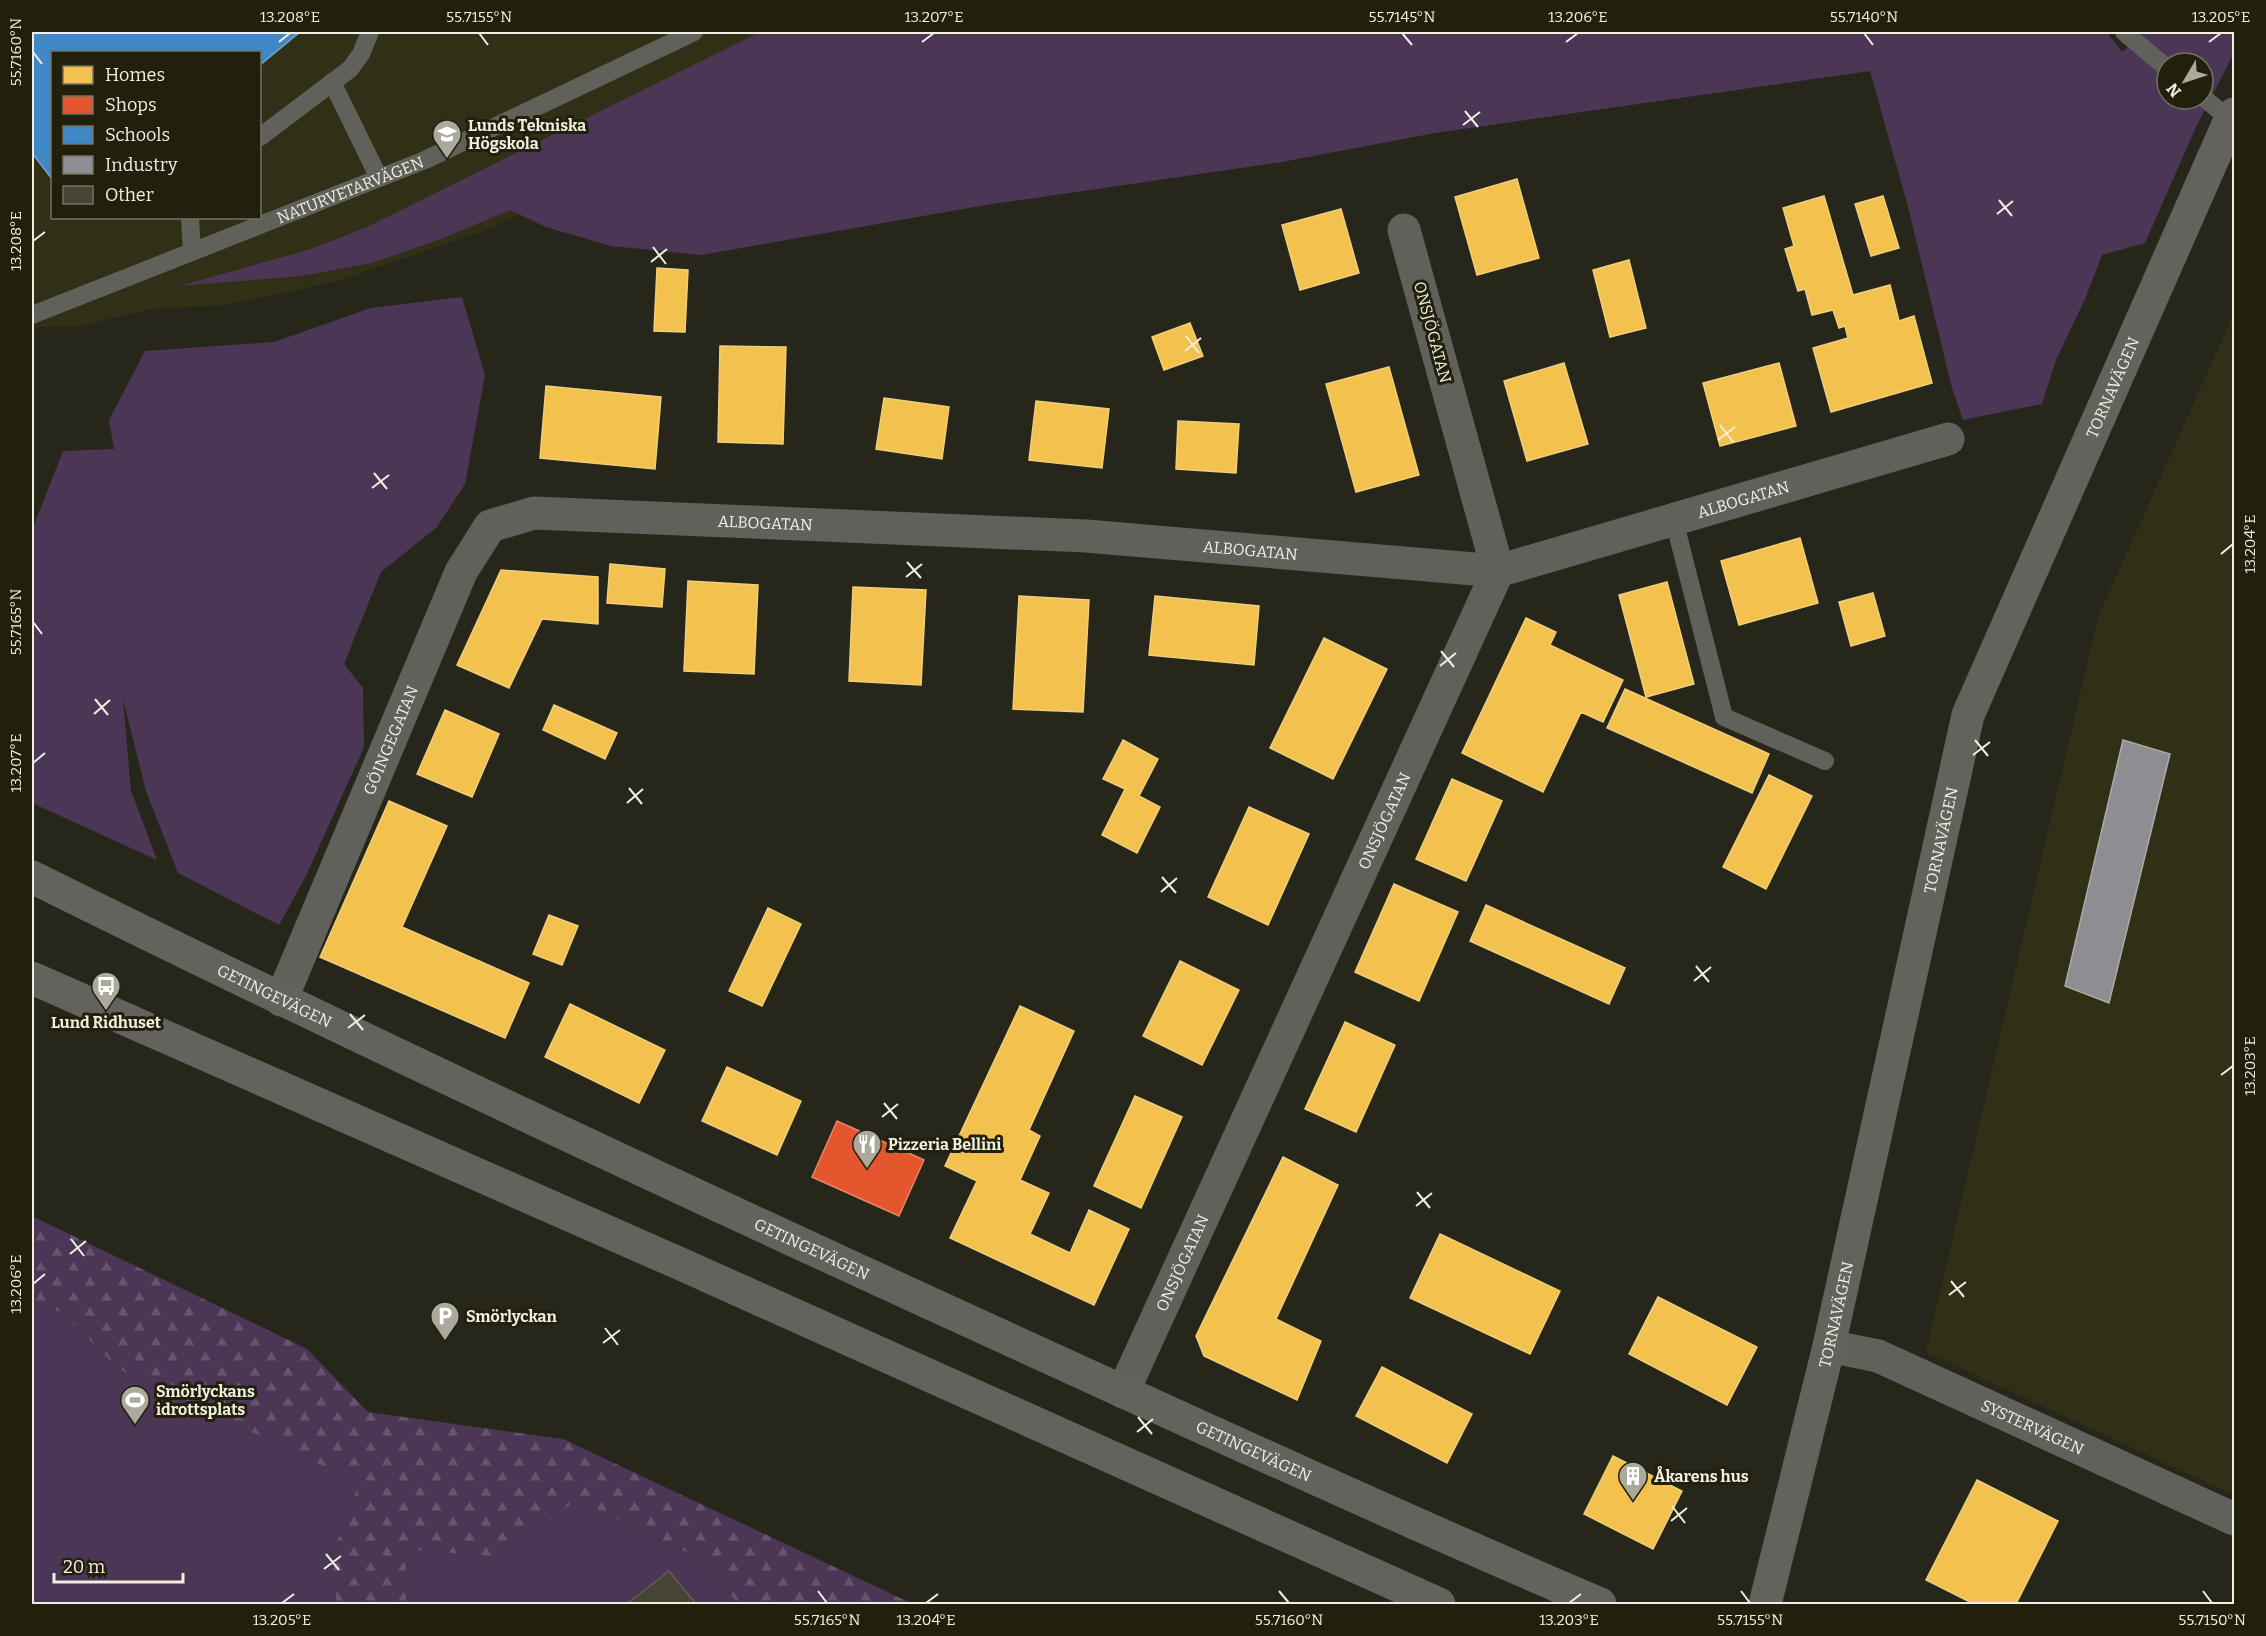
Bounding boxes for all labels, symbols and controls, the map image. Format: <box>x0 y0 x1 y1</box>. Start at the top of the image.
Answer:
text: 13.208°E <box>260 8 320 26</box>
text: 55.7155°N <box>446 8 512 26</box>
text: 13.207°E <box>905 8 963 26</box>
text: 55.7145°N <box>1369 8 1436 26</box>
text: 13.206°E <box>1548 8 1608 26</box>
text: 55.7140°N <box>1830 8 1898 26</box>
text: 13.205°E <box>2192 8 2250 26</box>
text: 55.7160°N <box>7 18 25 86</box>
legend <box>51 51 261 219</box>
north arrow <box>2155 51 2215 111</box>
text: Homes <box>105 64 165 86</box>
text: N <box>2162 79 2185 101</box>
text: Shops <box>105 94 157 116</box>
place label: Lunds Tekniska Högskola <box>468 116 586 153</box>
school or university icon: Lunds Tekniska Högskola <box>431 118 463 160</box>
text: Schools <box>105 124 170 146</box>
street label: NATURVETARVÄGEN <box>274 152 427 228</box>
text: Industry <box>105 154 178 176</box>
text: Other <box>105 184 154 206</box>
text: 13.208°E <box>7 211 25 271</box>
street label: ONSJÖGATAN <box>1410 279 1455 385</box>
street label: TORNAVÄGEN <box>2082 334 2143 441</box>
street label: ALBOGATAN <box>1695 477 1792 522</box>
street label: ALBOGATAN <box>717 512 813 535</box>
text: 13.204°E <box>2241 514 2259 574</box>
street label: ALBOGATAN <box>1202 537 1299 564</box>
text: 55.7165°N <box>7 589 25 655</box>
street label: GÖINGEGATAN <box>359 682 422 798</box>
text: 13.207°E <box>7 734 25 792</box>
street label: ONSJÖGATAN <box>1354 769 1415 872</box>
street label: TORNAVÄGEN <box>1920 785 1962 895</box>
street label: GETINGEVÄGEN <box>214 960 335 1032</box>
bus stop icon: Lund Ridhuset <box>90 970 122 1012</box>
place label: Lund Ridhuset <box>51 1013 162 1032</box>
text: 13.203°E <box>2241 1036 2259 1096</box>
restaurant icon: Pizzeria Bellini <box>851 1128 883 1170</box>
place label: Pizzeria Bellini <box>888 1135 1001 1154</box>
street label: ONSJÖGATAN <box>1152 1211 1213 1315</box>
street label: GETINGEVÄGEN <box>751 1214 872 1284</box>
text: 13.206°E <box>7 1254 25 1314</box>
street label: TORNAVÄGEN <box>1815 1259 1857 1370</box>
parking icon: Smörlyckan <box>429 1300 461 1342</box>
place label: Smörlyckan <box>466 1307 558 1326</box>
place label: Smörlyckans idrottsplats <box>156 1382 255 1419</box>
sports icon: Smörlyckans idrottsplats <box>119 1384 151 1426</box>
street label: SYSTERVÄGEN <box>1978 1396 2087 1459</box>
street label: GETINGEVÄGEN <box>1193 1417 1315 1486</box>
building icon: Åkarens hus <box>1617 1460 1649 1502</box>
place label: Åkarens hus <box>1654 1466 1749 1486</box>
scale bar <box>54 1546 183 1584</box>
text: 20 m <box>63 1556 105 1578</box>
text: 13.205°E <box>253 1611 311 1629</box>
text: 55.7165°N <box>794 1611 860 1629</box>
text: 13.204°E <box>896 1611 956 1629</box>
text: 55.7160°N <box>1255 1611 1323 1629</box>
text: 13.203°E <box>1539 1611 1599 1629</box>
text: 55.7155°N <box>1717 1611 1783 1629</box>
text: 55.7150°N <box>2178 1611 2246 1629</box>

